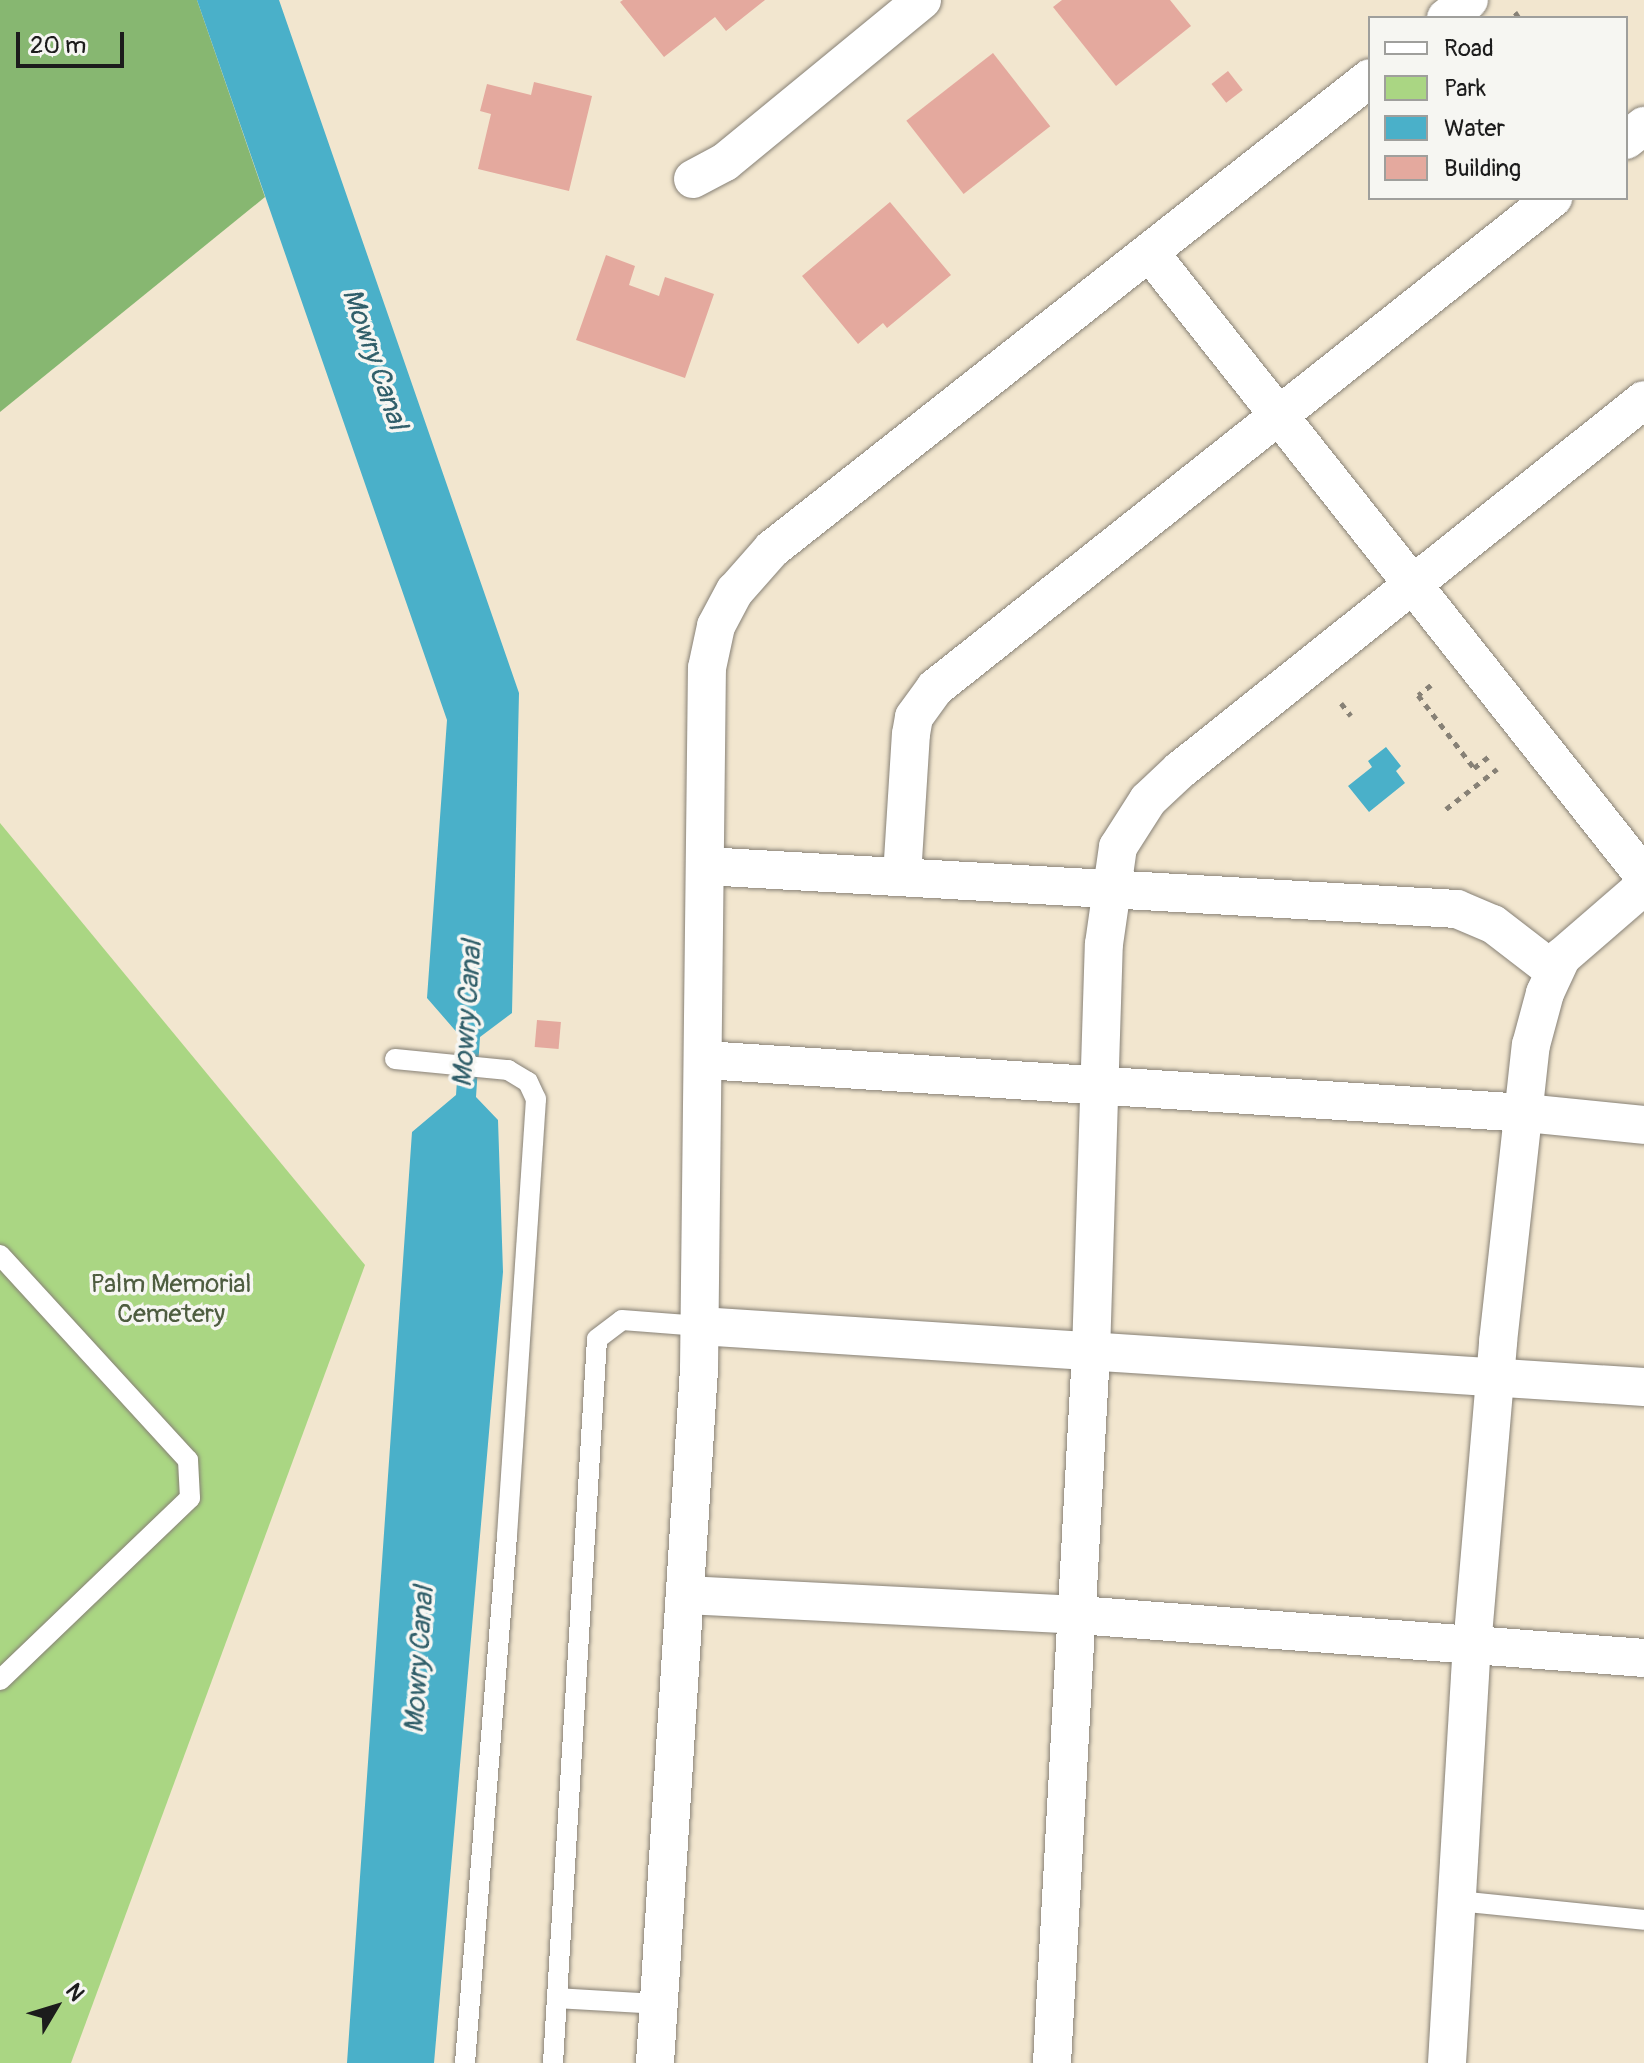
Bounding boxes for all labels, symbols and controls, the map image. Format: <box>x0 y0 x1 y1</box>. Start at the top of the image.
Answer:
scale bar <box>20 16 128 66</box>
legend <box>1368 16 1628 200</box>
text: 20 m <box>30 31 86 60</box>
text: Road <box>1444 34 1494 63</box>
text: Park <box>1444 74 1486 103</box>
text: Water <box>1444 114 1505 143</box>
text: Building <box>1444 154 1521 183</box>
water label: Mowry Canal <box>334 284 414 434</box>
water label: Mowry Canal <box>446 940 490 1088</box>
park label: Palm Memorial Cemetery <box>91 1269 251 1330</box>
water label: Mowry Canal <box>398 1586 442 1734</box>
north arrow <box>16 1967 96 2047</box>
text: N <box>59 1978 91 2007</box>

